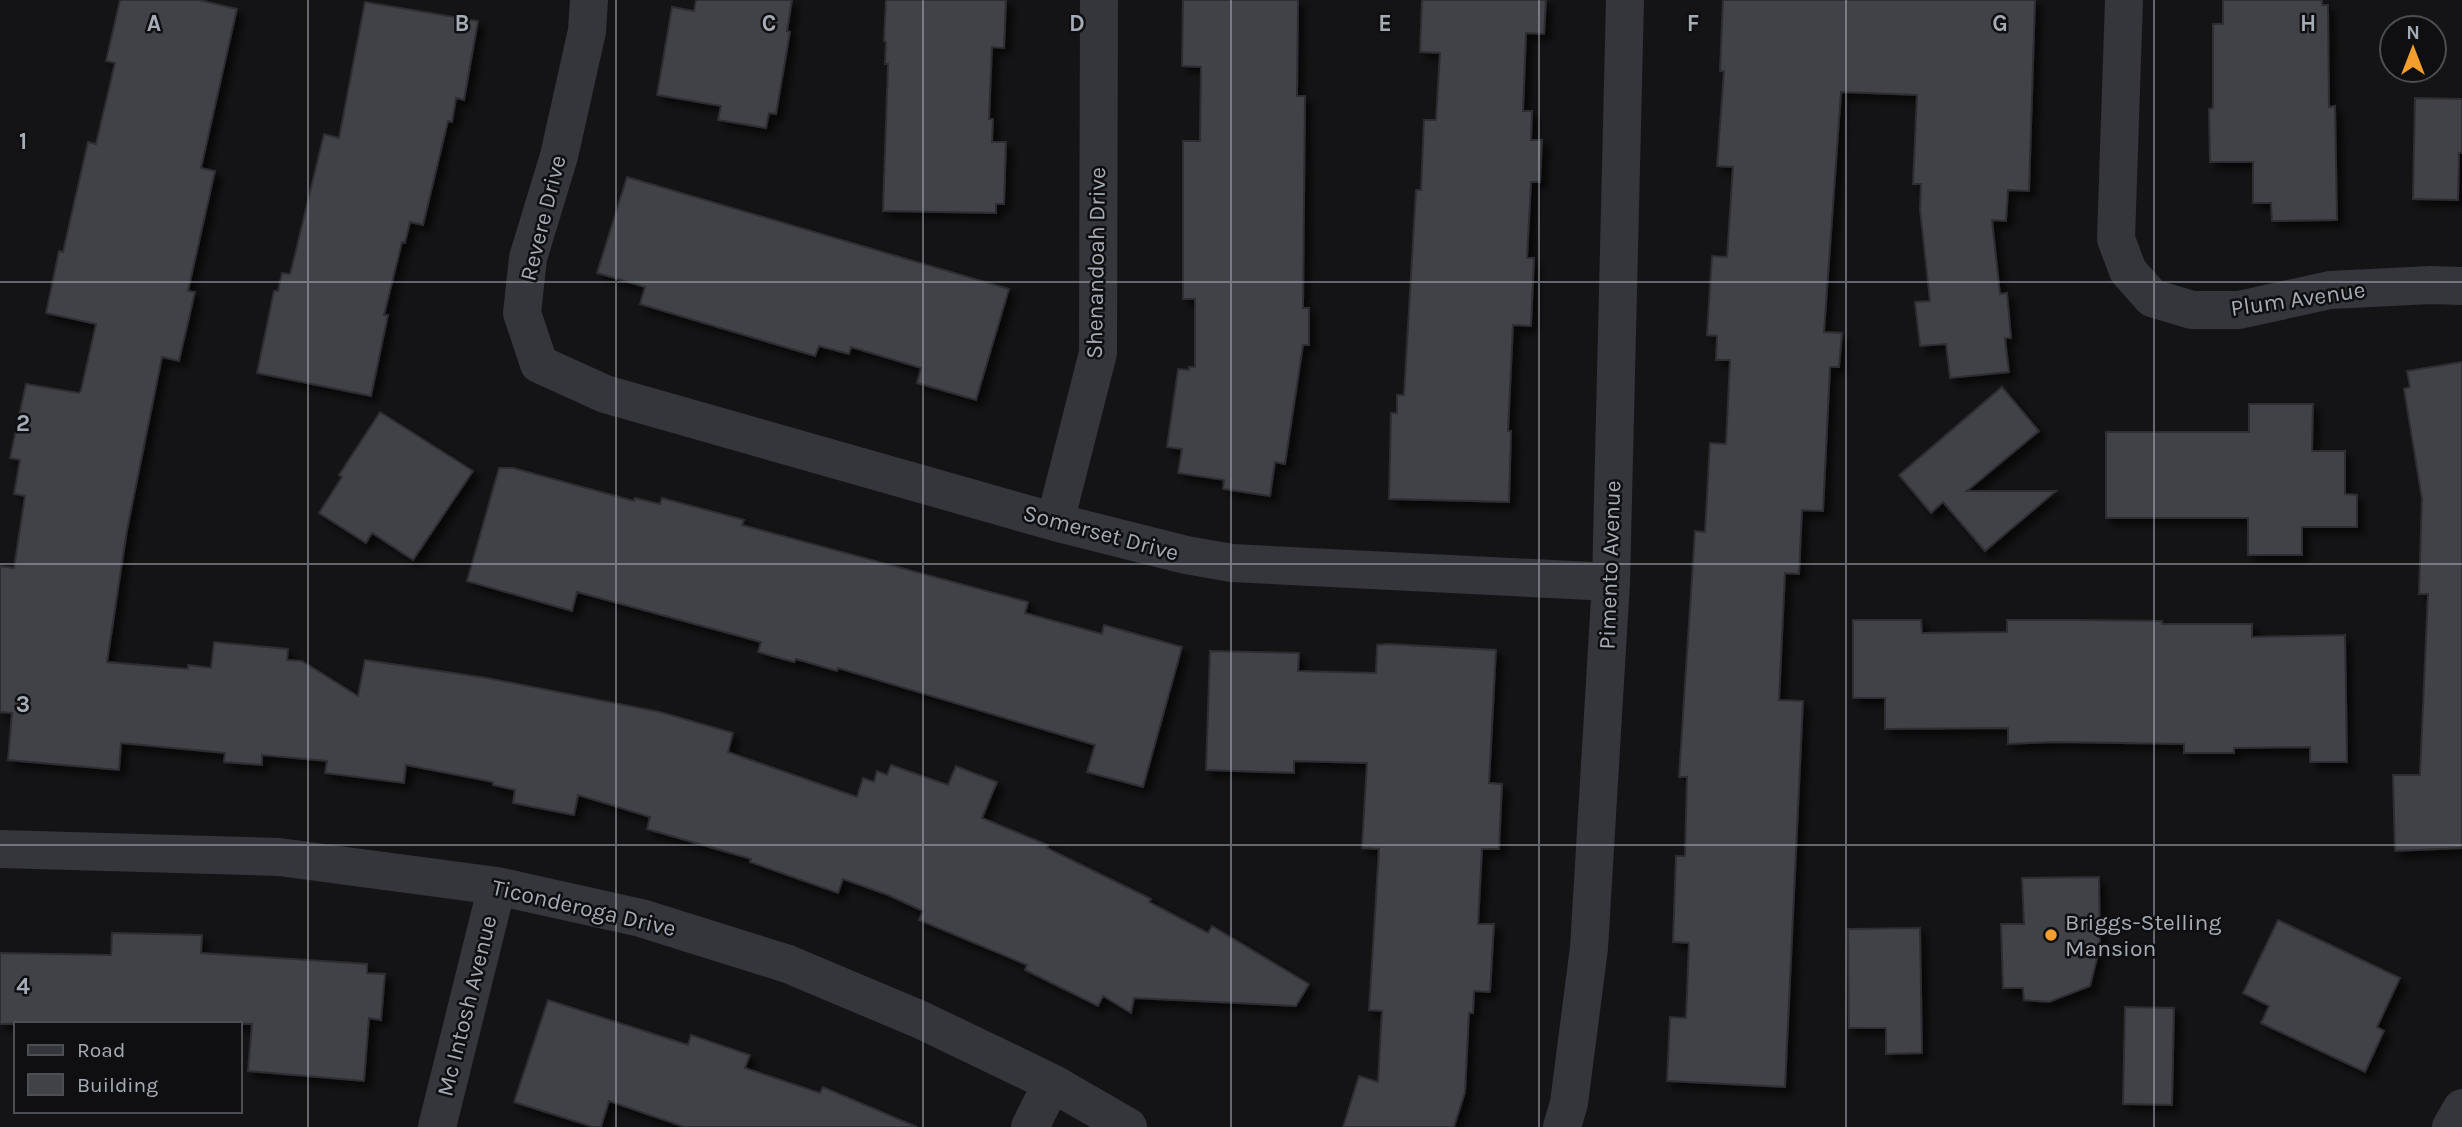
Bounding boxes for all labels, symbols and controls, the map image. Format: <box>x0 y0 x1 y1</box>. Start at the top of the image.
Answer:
text: A <box>147 10 161 37</box>
text: B <box>455 10 469 37</box>
text: C <box>762 10 776 37</box>
text: D <box>1069 10 1085 37</box>
text: E <box>1378 10 1392 37</box>
text: F <box>1687 10 1699 37</box>
text: G <box>1992 10 2008 37</box>
text: H <box>2300 10 2316 37</box>
north arrow <box>2378 14 2448 84</box>
text: N <box>2406 22 2420 44</box>
text: 1 <box>19 128 27 155</box>
street label: Revere Drive <box>514 152 572 284</box>
street label: Shenandoah Drive <box>1081 167 1111 359</box>
street label: Plum Avenue <box>2229 276 2367 322</box>
text: 2 <box>16 410 30 437</box>
street label: Pimento Avenue <box>1594 480 1626 650</box>
street label: Somerset Drive <box>1020 499 1182 567</box>
text: 3 <box>16 691 30 718</box>
street label: Ticonderoga Drive <box>489 874 679 942</box>
place label: Briggs-Stelling Mansion <box>2065 909 2221 962</box>
street label: Mc Intosh Avenue <box>431 913 503 1099</box>
marker: Briggs-Stelling Mansion <box>2043 927 2059 943</box>
text: 4 <box>16 973 30 1000</box>
legend <box>14 1022 242 1113</box>
text: Road <box>77 1038 125 1062</box>
text: Building <box>77 1073 158 1097</box>

